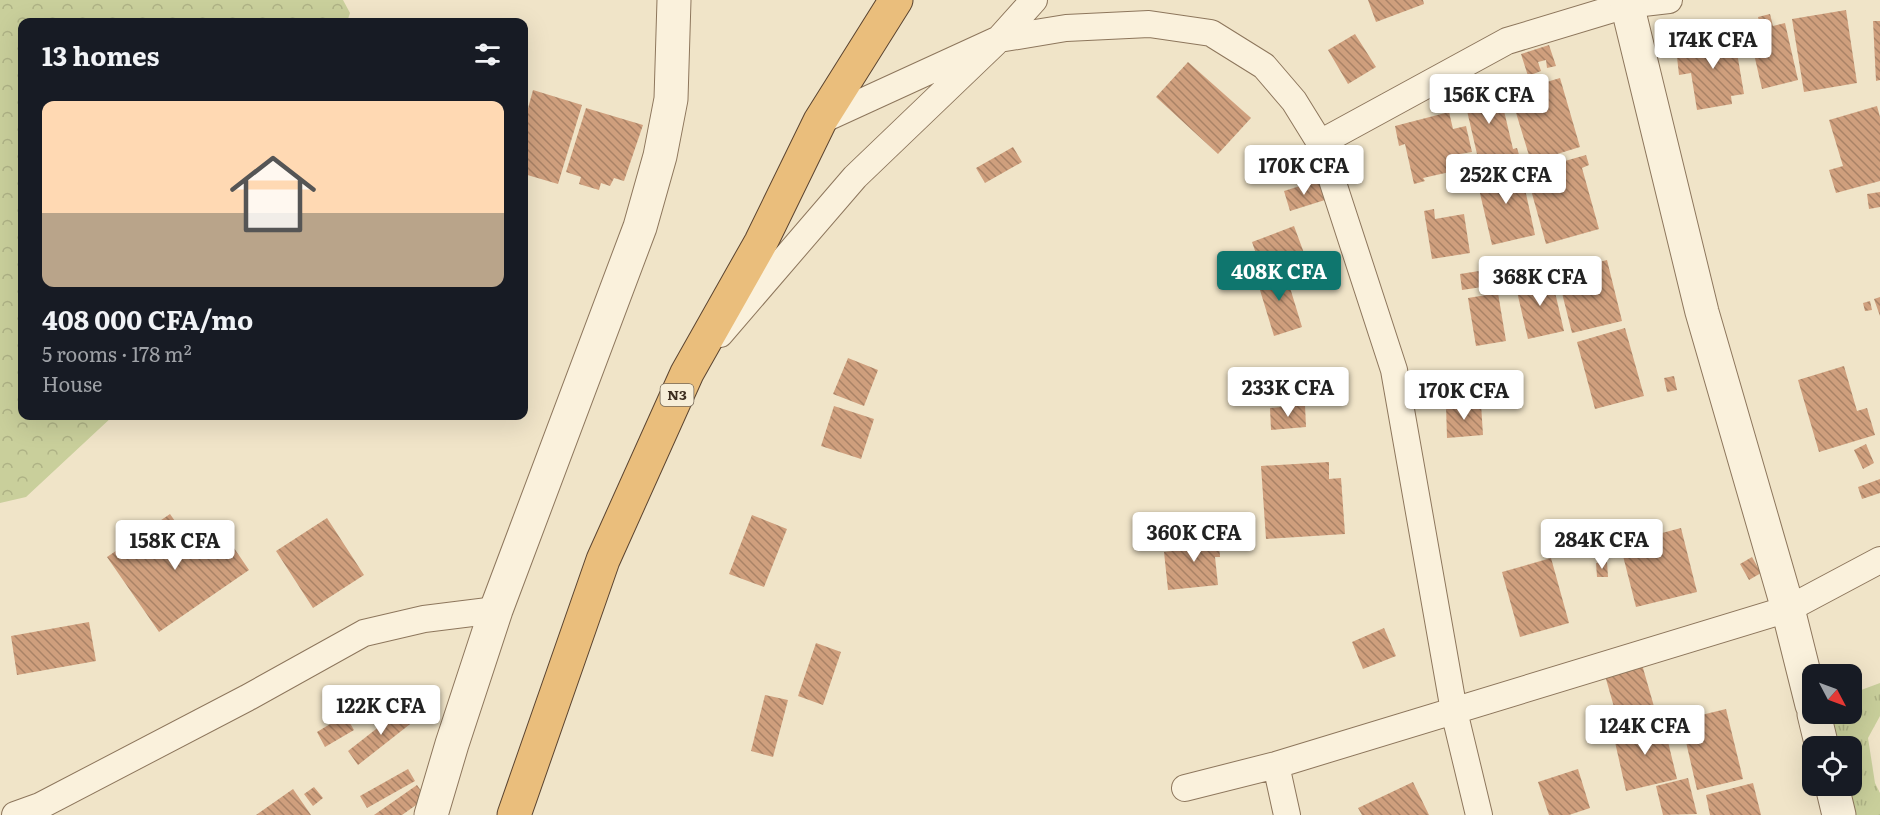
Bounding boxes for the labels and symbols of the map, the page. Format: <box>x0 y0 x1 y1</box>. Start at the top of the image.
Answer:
pin: 174K CFA <box>1651 19 1775 70</box>
pin: 156K CFA <box>1427 74 1551 125</box>
pin: 170K CFA <box>1242 145 1366 196</box>
pin: 252K CFA <box>1444 154 1568 205</box>
pin: 408K CFA <box>1217 251 1341 302</box>
pin: 368K CFA <box>1478 256 1602 307</box>
pin: 233K CFA <box>1226 367 1350 418</box>
pin: 170K CFA <box>1402 370 1526 421</box>
road number: N3 <box>660 384 694 406</box>
pin: 360K CFA <box>1132 512 1256 563</box>
pin: 284K CFA <box>1540 519 1664 570</box>
pin: 158K CFA <box>113 520 237 571</box>
north arrow <box>1802 664 1862 724</box>
pin: 122K CFA <box>319 685 443 736</box>
pin: 124K CFA <box>1583 705 1707 756</box>

